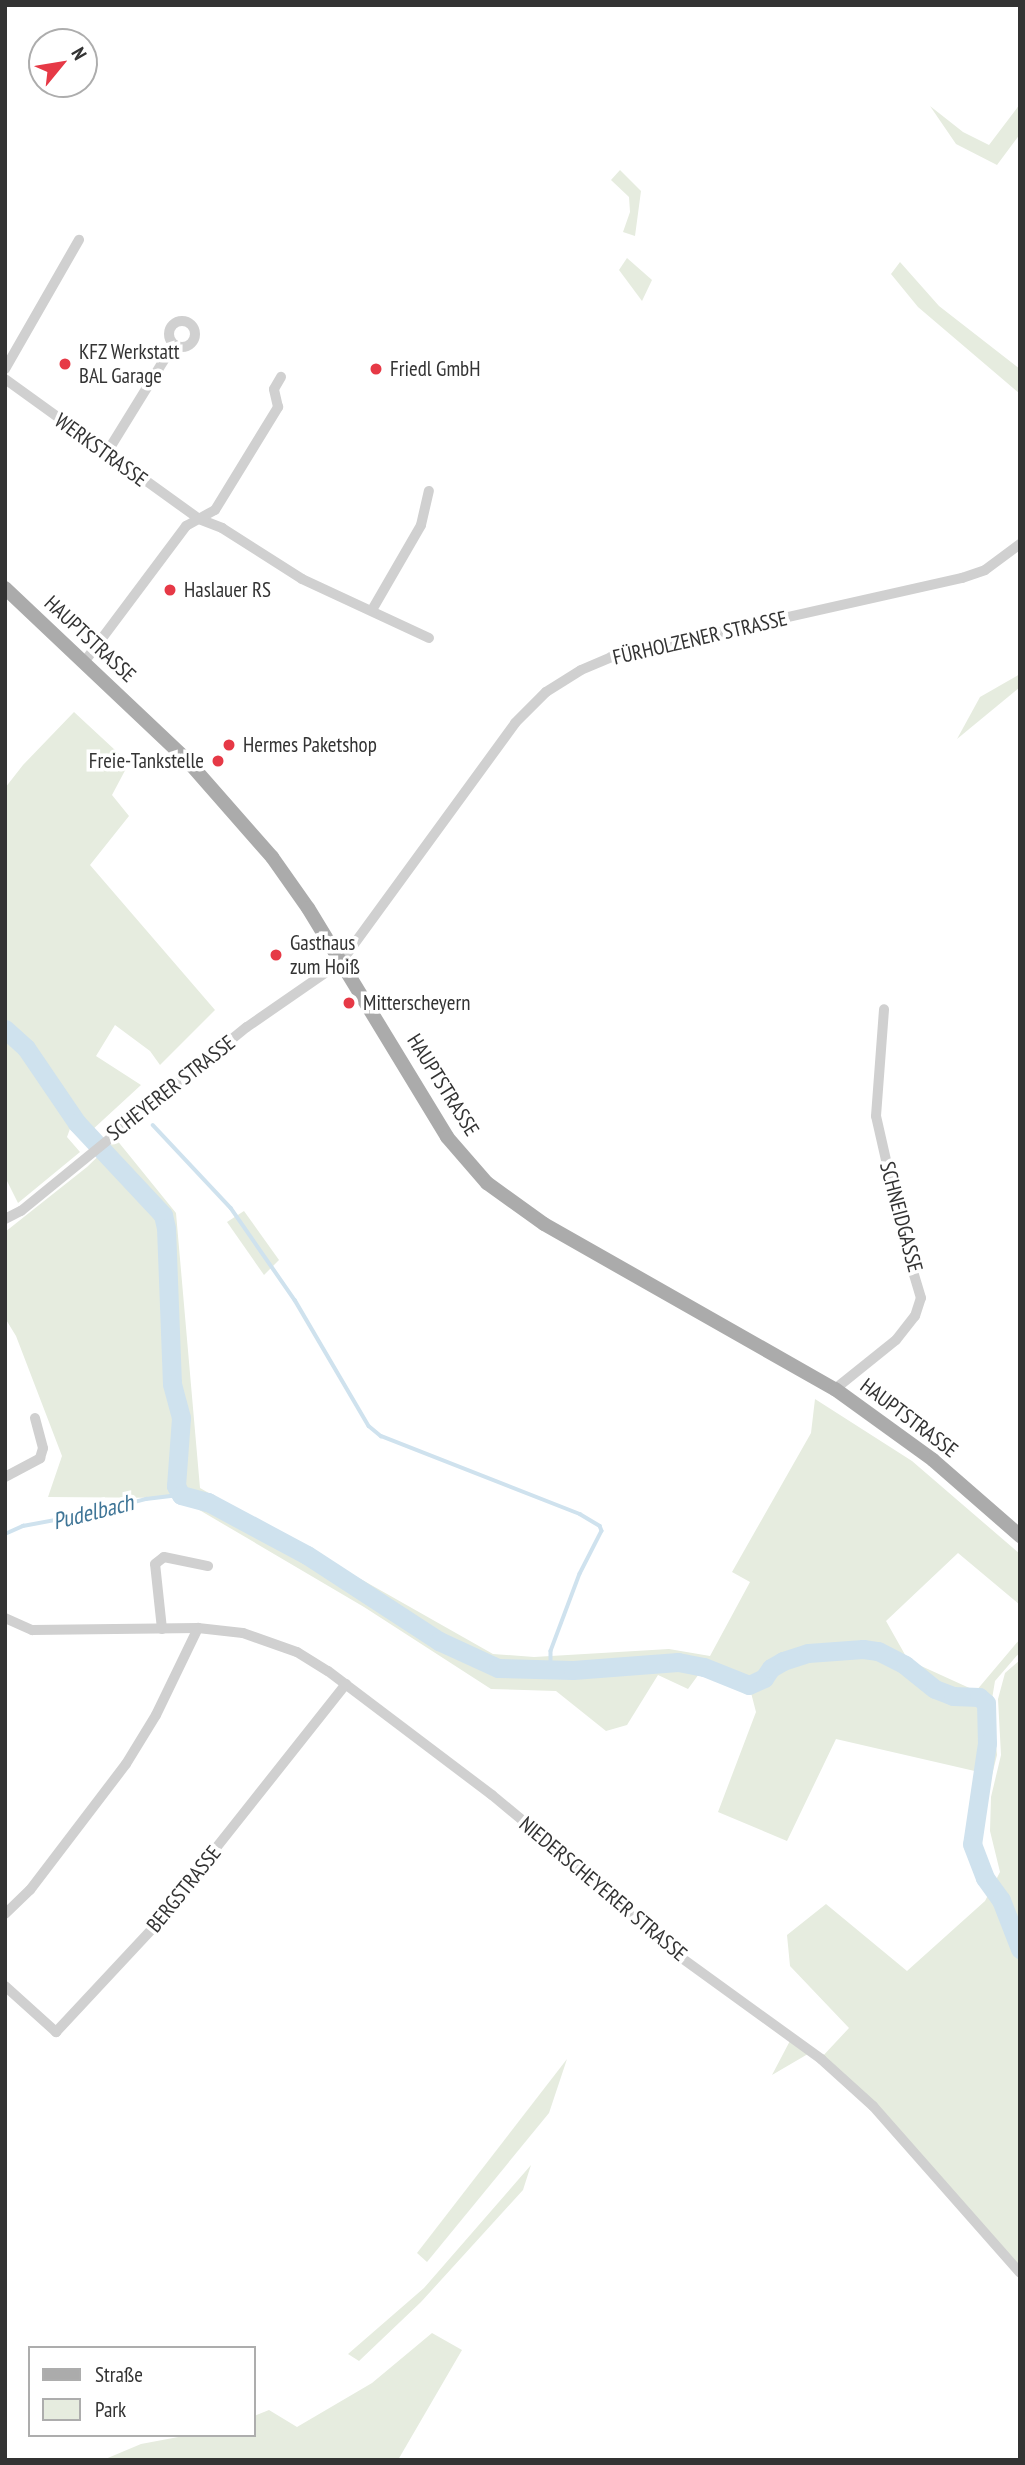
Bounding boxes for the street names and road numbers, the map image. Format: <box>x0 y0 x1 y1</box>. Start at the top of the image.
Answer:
street label: WERKSTRASSE <box>50 408 152 492</box>
street label: HAUPTSTRASSE <box>39 590 141 688</box>
street label: FÜRHOLZENER STRASSE <box>610 606 790 670</box>
street label: HAUPTSTRASSE <box>402 1029 484 1141</box>
street label: SCHEYERER STRASSE <box>102 1030 240 1146</box>
street label: SCHNEIDGASSE <box>874 1159 928 1275</box>
street label: HAUPTSTRASSE <box>855 1373 963 1463</box>
street label: NIEDERSCHEYERER STRASSE <box>514 1811 692 1967</box>
street label: BERGSTRASSE <box>142 1841 226 1937</box>

